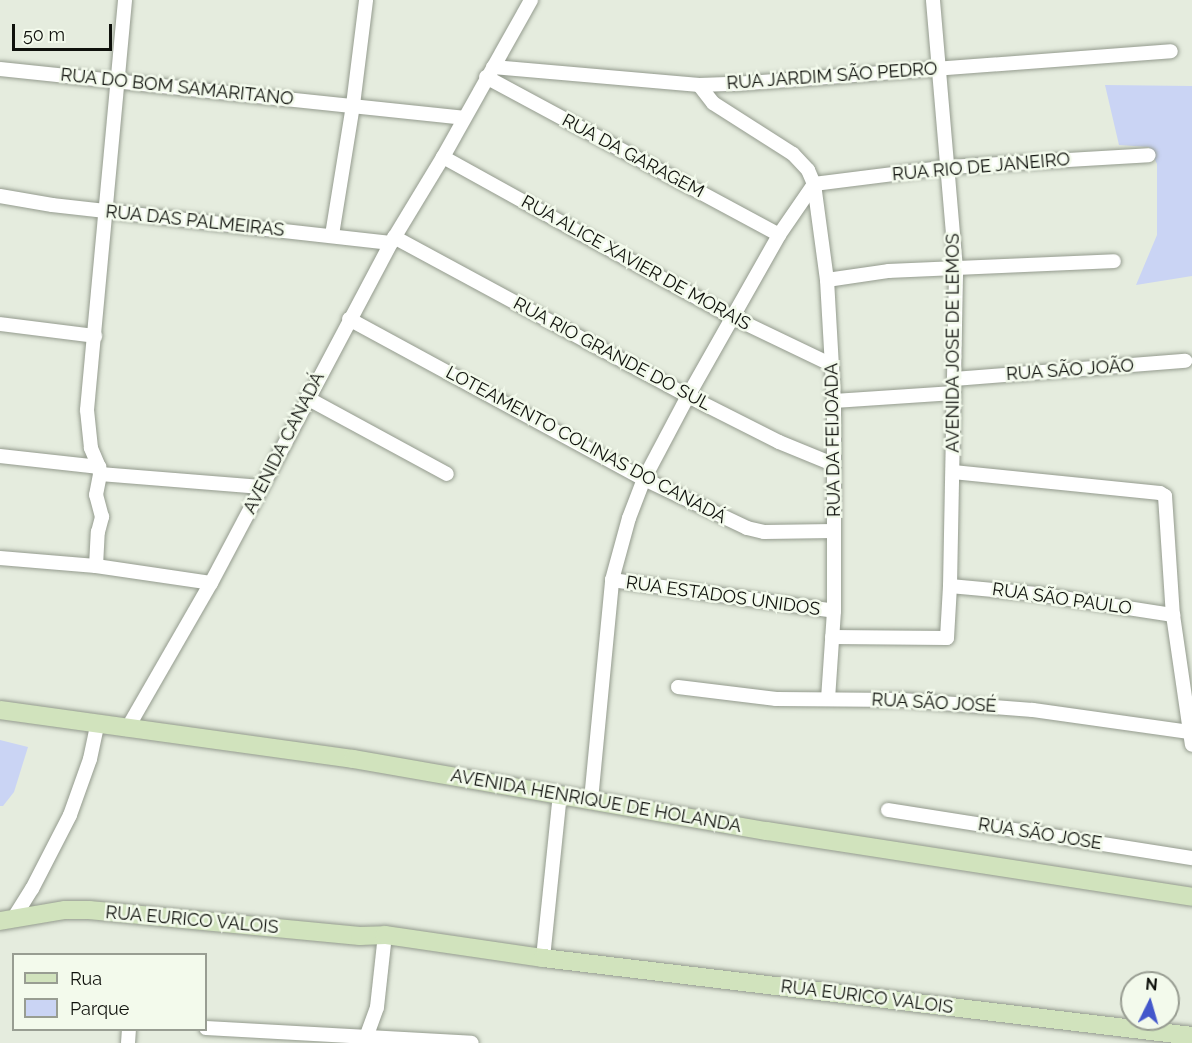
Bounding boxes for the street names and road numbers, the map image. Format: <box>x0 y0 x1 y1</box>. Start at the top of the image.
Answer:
street label: RUA JARDIM SÃO PEDRO <box>725 58 939 94</box>
street label: RUA DO BOM SAMARITANO <box>59 64 295 110</box>
street label: RUA DA GARAGEM <box>558 109 708 203</box>
street label: RUA RIO DE JANEIRO <box>891 148 1071 186</box>
street label: RUA ALICE XAVIER DE MORAIS <box>517 191 755 335</box>
street label: RUA DAS PALMEIRAS <box>104 201 286 241</box>
street label: AVENIDA JOSE DE LEMOS <box>942 233 964 453</box>
street label: RUA RIO GRANDE DO SUL <box>509 293 715 415</box>
street label: RUA SÃO JOÃO <box>1005 355 1135 385</box>
street label: LOTEAMENTO COLINAS DO CANADÁ <box>442 362 730 528</box>
street label: RUA DA FEIJOADA <box>821 362 845 518</box>
street label: AVENIDA CANADÁ <box>239 368 329 518</box>
street label: RUA ESTADOS UNIDOS <box>624 572 822 620</box>
street label: RUA SÃO PAULO <box>991 578 1133 620</box>
street label: RUA SÃO JOSÉ <box>870 689 998 717</box>
street label: AVENIDA HENRIQUE DE HOLANDA <box>449 765 743 837</box>
street label: RUA SÃO JOSE <box>976 813 1104 855</box>
street label: RUA EURICO VALOIS <box>104 902 280 938</box>
street label: RUA EURICO VALOIS <box>779 976 955 1018</box>

